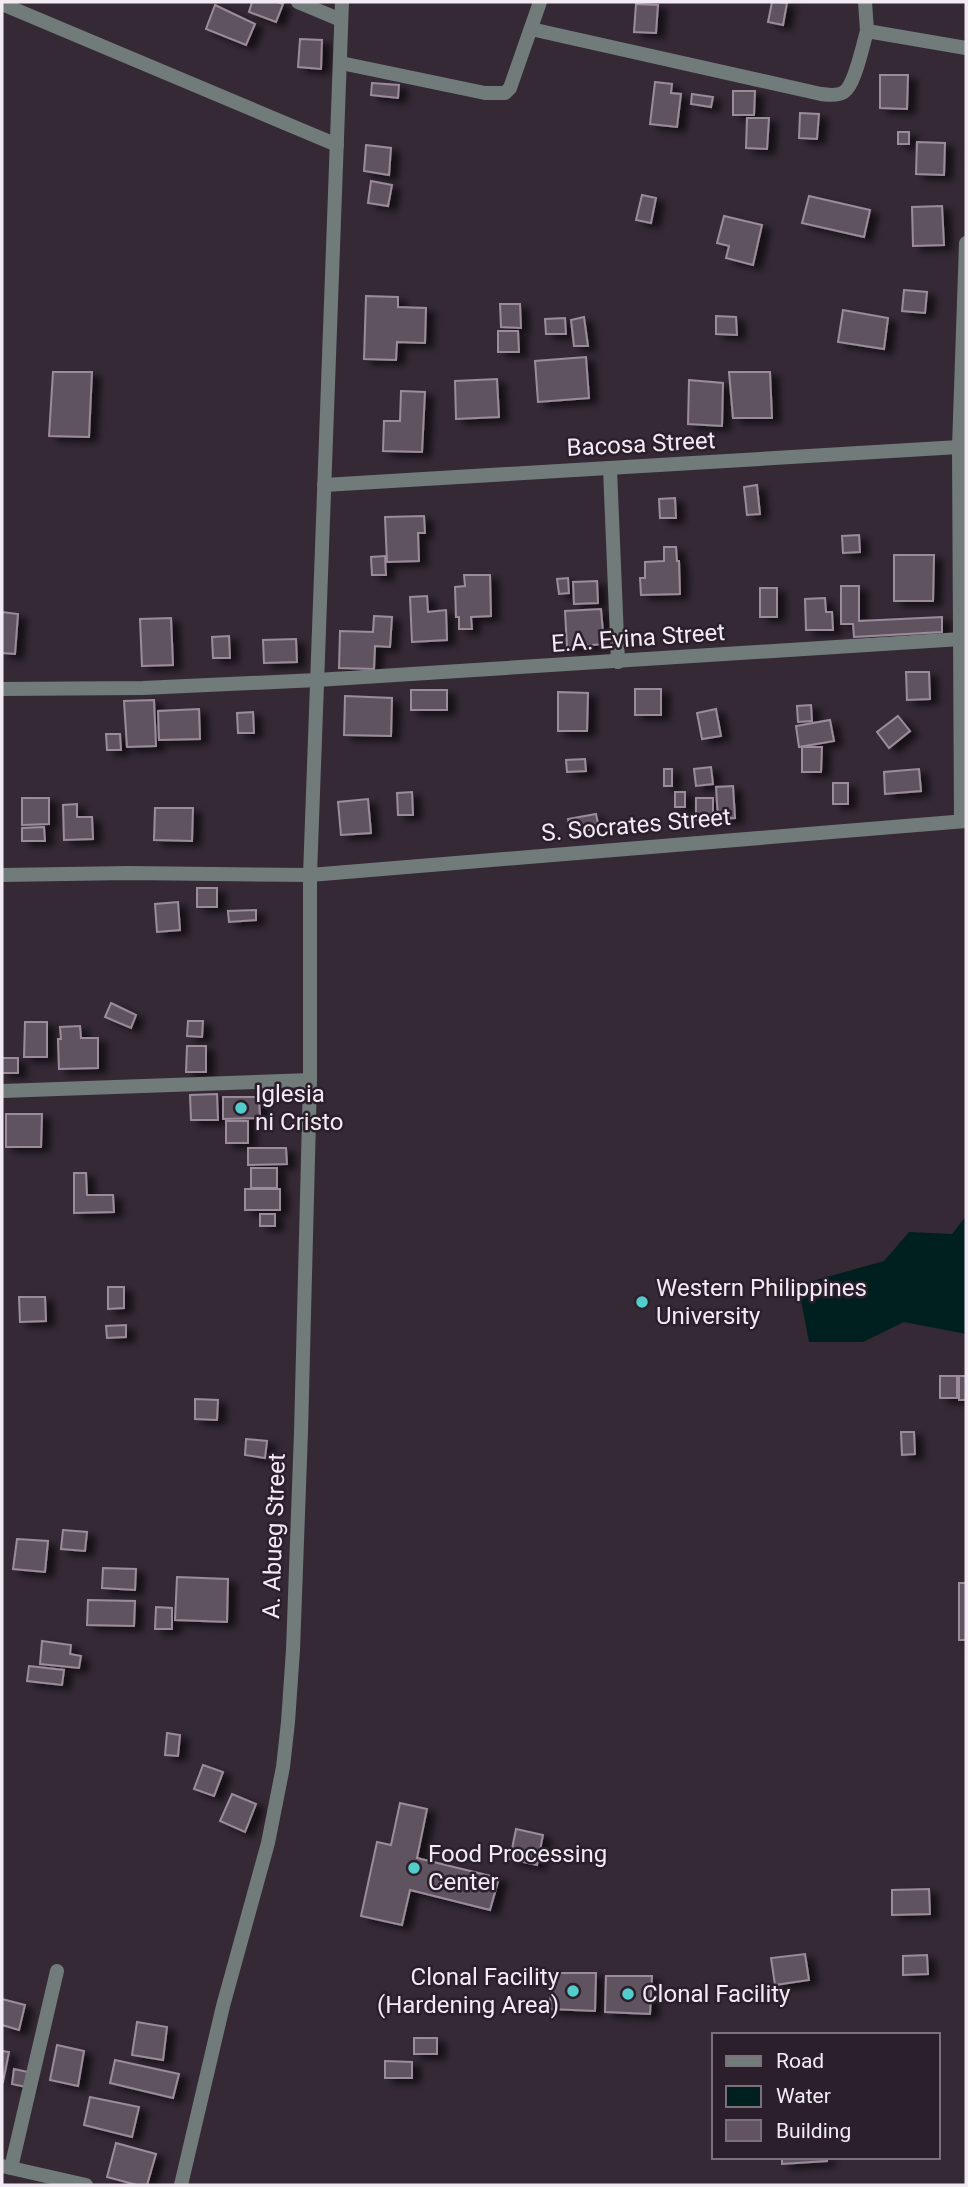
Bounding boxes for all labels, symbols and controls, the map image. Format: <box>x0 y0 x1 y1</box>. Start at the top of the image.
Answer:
street label: Bacosa Street <box>566 426 716 462</box>
street label: E.A. Evina Street <box>550 618 726 658</box>
street label: S. Socrates Street <box>540 803 732 847</box>
place label: Iglesia ni Cristo <box>255 1080 343 1136</box>
marker: Iglesia ni Cristo <box>233 1100 249 1116</box>
place label: Western Philippines University <box>656 1274 867 1330</box>
marker: Western Philippines University <box>634 1294 650 1310</box>
street label: A. Abueg Street <box>257 1453 291 1619</box>
place label: Food Processing Center <box>428 1840 607 1896</box>
marker: Food Processing Center <box>406 1860 422 1876</box>
place label: Clonal Facility (Hardening Area) <box>377 1963 560 2019</box>
place label: Clonal Facility <box>642 1980 791 2008</box>
marker: Clonal Facility (Hardening Area) <box>565 1983 581 1999</box>
marker: Clonal Facility <box>620 1986 636 2002</box>
legend <box>712 2033 940 2159</box>
text: Road <box>776 2049 824 2073</box>
text: Water <box>776 2084 831 2108</box>
text: Building <box>776 2119 851 2143</box>

